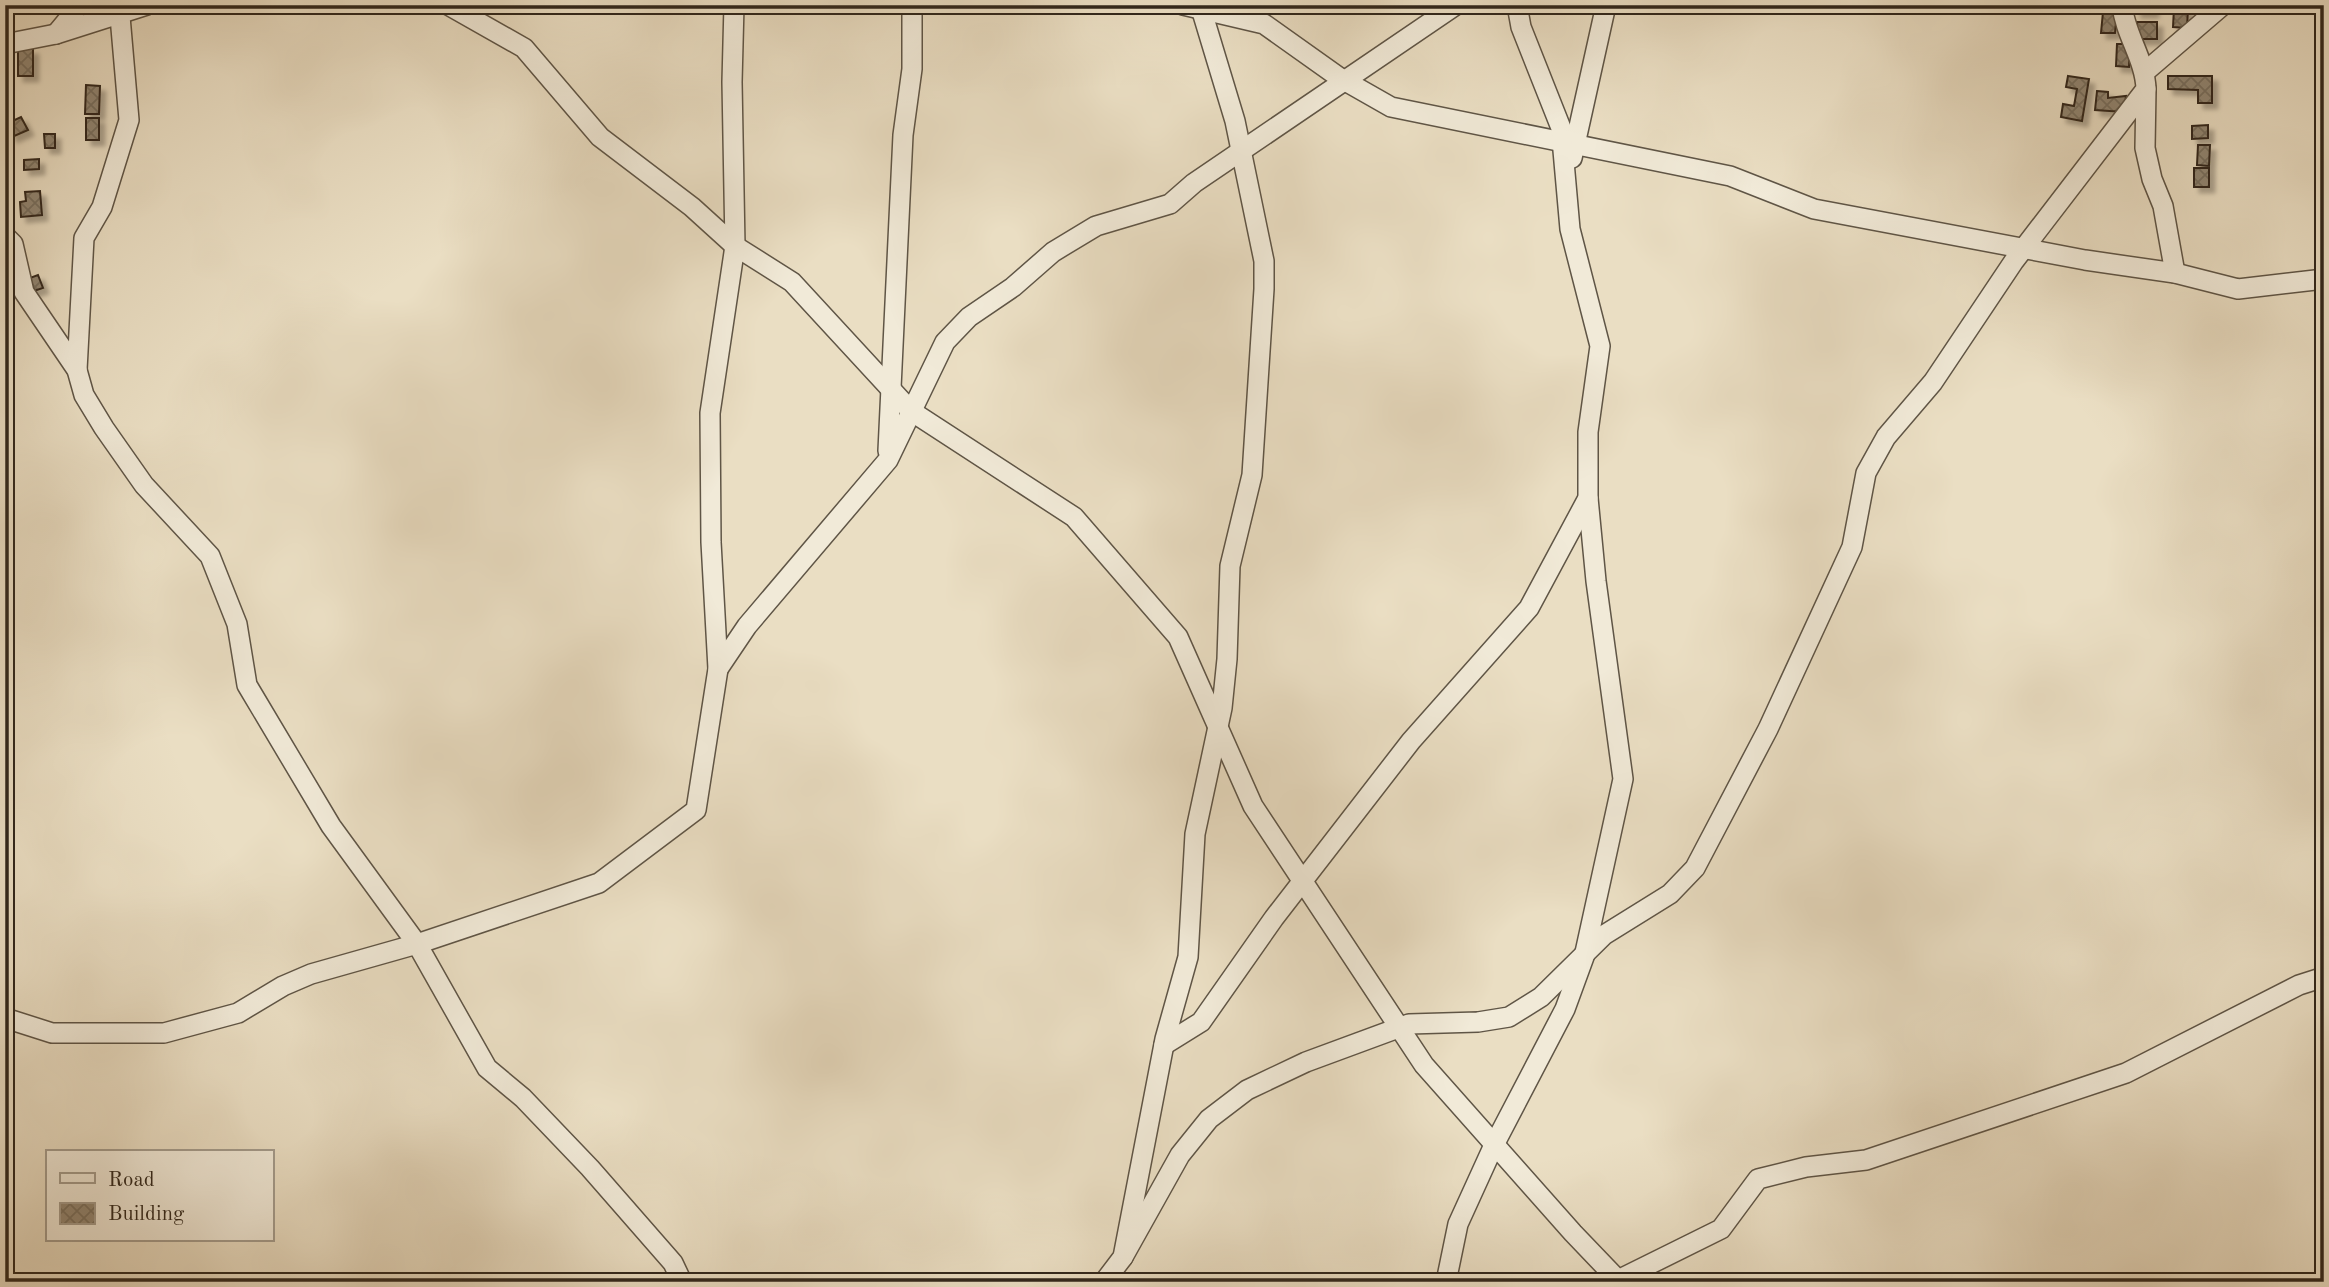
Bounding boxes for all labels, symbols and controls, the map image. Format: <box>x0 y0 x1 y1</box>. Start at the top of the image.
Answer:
legend <box>46 1150 273 1242</box>
text: Road <box>108 1170 155 1191</box>
text: Building <box>108 1204 185 1225</box>

